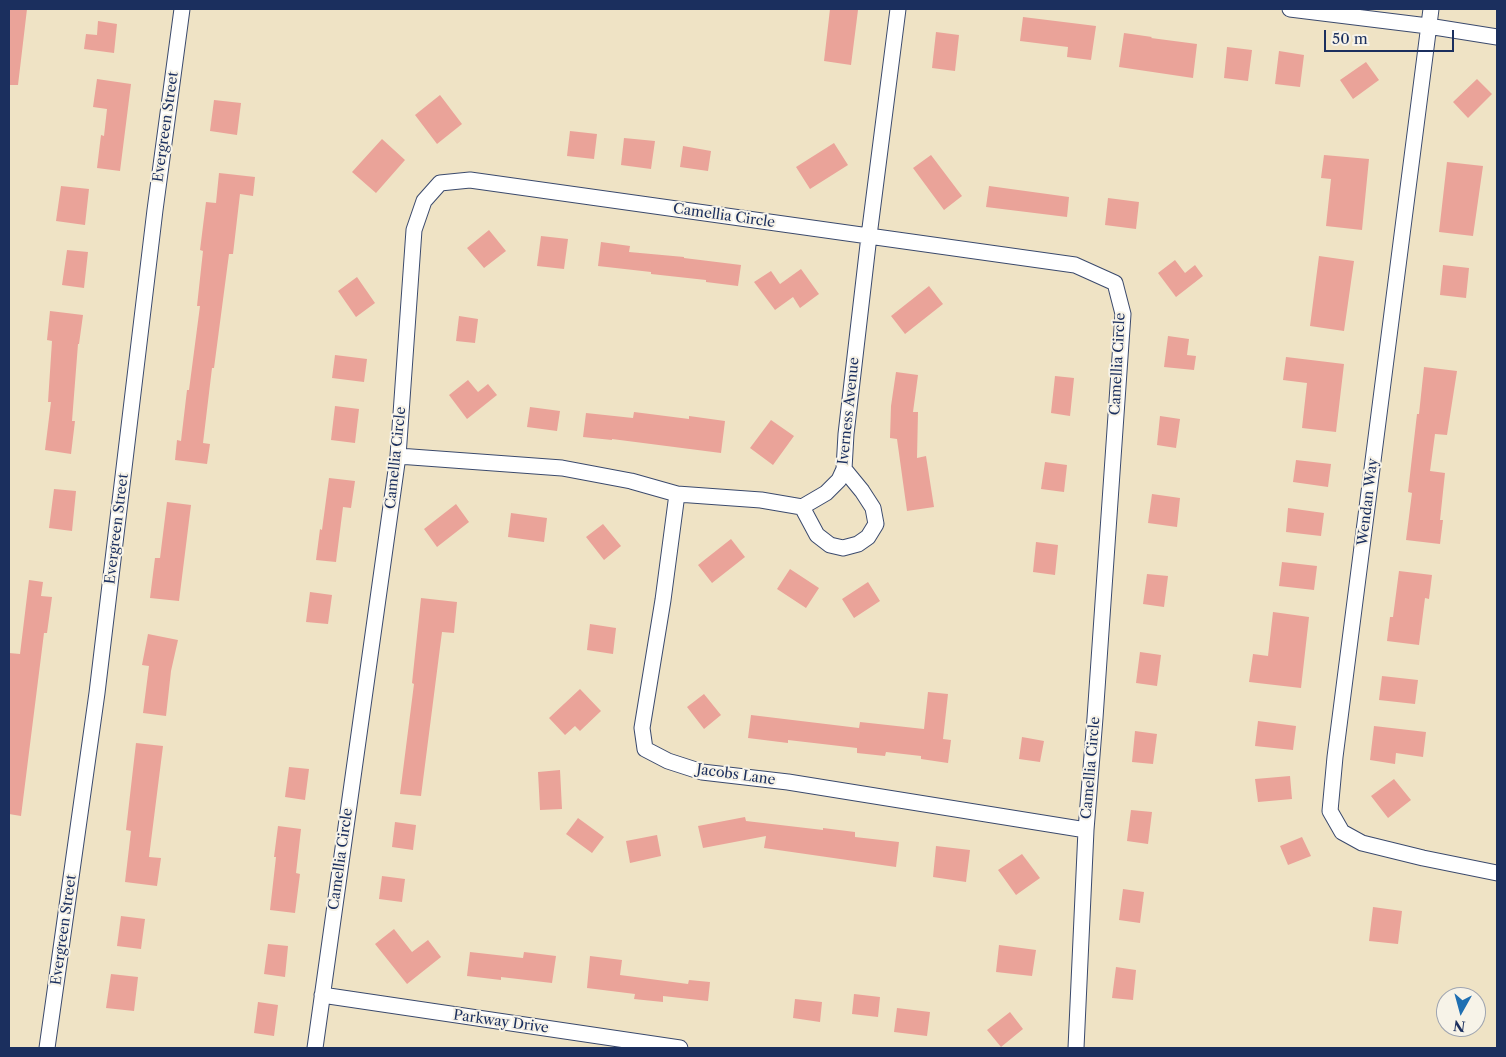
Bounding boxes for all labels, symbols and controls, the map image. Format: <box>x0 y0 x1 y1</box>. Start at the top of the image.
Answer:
scale bar <box>1326 20 1456 52</box>
text: 50 m <box>1332 29 1368 48</box>
street label: Evergreen Street <box>150 71 182 183</box>
street label: Camellia Circle <box>672 201 776 231</box>
street label: Camellia Circle <box>1107 312 1129 416</box>
street label: Iverness Avenue <box>835 356 863 466</box>
street label: Camellia Circle <box>382 406 410 510</box>
street label: Wendan Way <box>1354 457 1382 547</box>
street label: Evergreen Street <box>102 473 132 585</box>
street label: Camellia Circle <box>1078 716 1104 820</box>
street label: Jacobs Lane <box>695 761 777 789</box>
street label: Camellia Circle <box>326 807 356 911</box>
street label: Evergreen Street <box>48 874 80 986</box>
north arrow <box>1436 987 1486 1037</box>
street label: Parkway Drive <box>452 1007 550 1037</box>
text: N <box>1452 1016 1466 1036</box>

